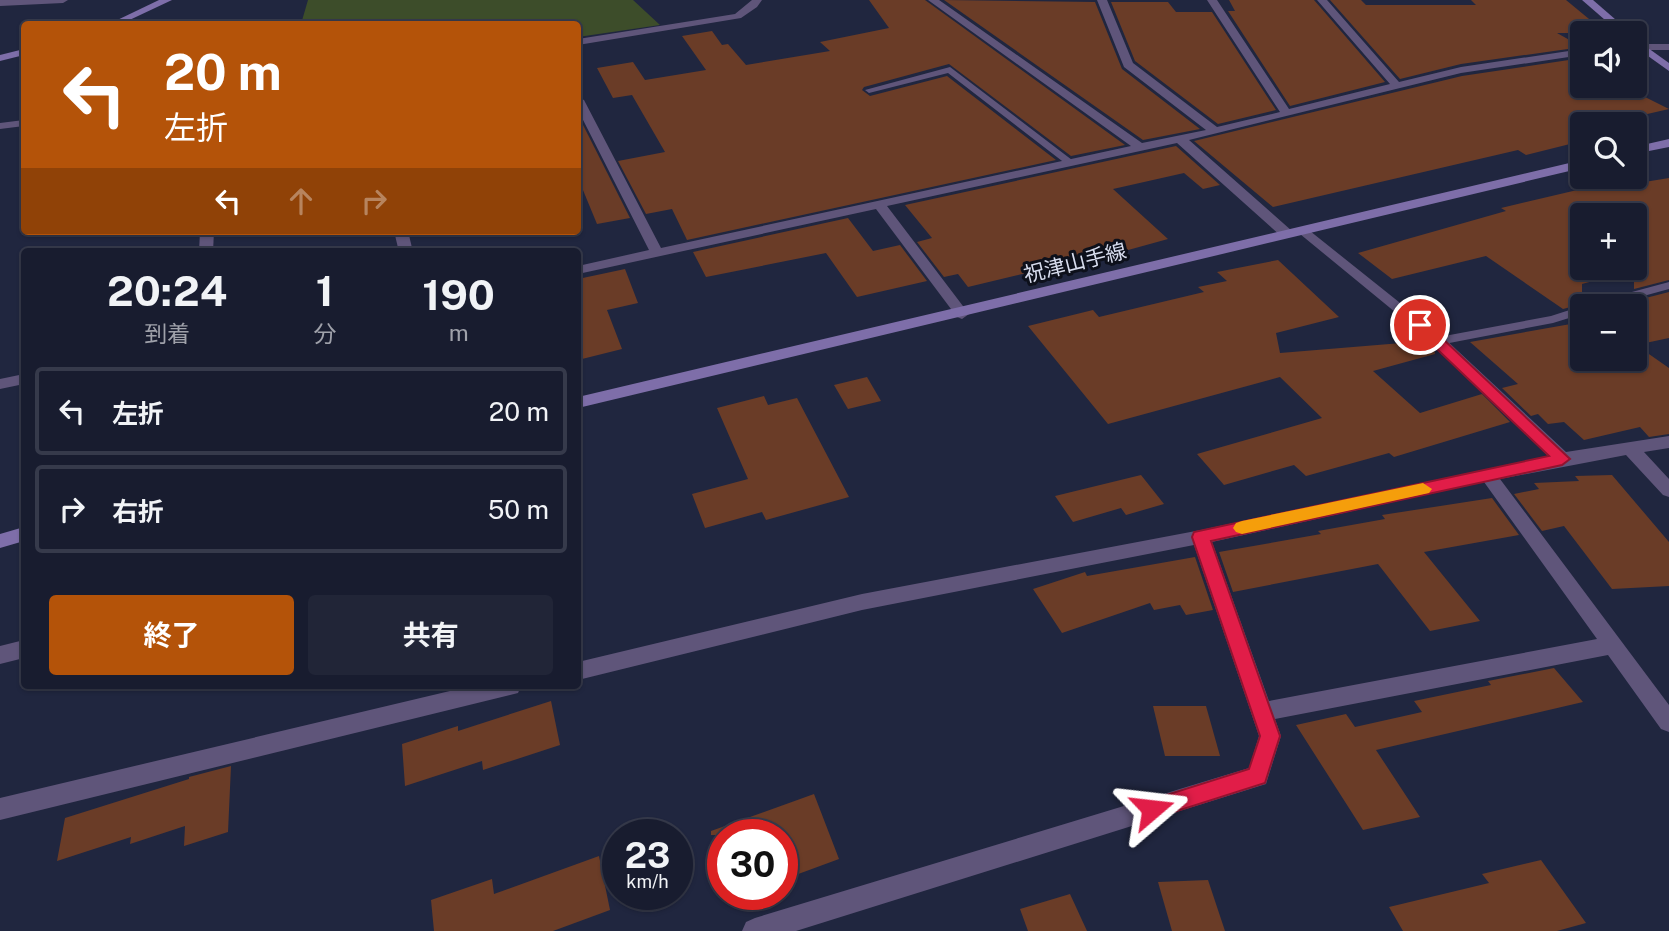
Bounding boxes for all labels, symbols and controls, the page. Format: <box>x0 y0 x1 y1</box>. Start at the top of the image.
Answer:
map controls <box>1570 21 1647 371</box>
button: sound <box>1570 21 1647 98</box>
text: 20 m <box>164 43 282 101</box>
icon: left <box>49 49 140 140</box>
text: 左折 <box>164 109 228 146</box>
button: search <box>1570 112 1647 189</box>
icon: left <box>209 182 247 220</box>
icon: ahead <box>282 182 320 220</box>
icon: right <box>355 182 393 220</box>
button: + <box>1570 203 1647 280</box>
street label: 祝津山手線 <box>1021 238 1129 287</box>
text: 20:24 <box>107 266 227 315</box>
text: 1 <box>316 266 334 315</box>
text: 190 <box>422 270 495 319</box>
button: − <box>1570 294 1647 371</box>
pin <box>1390 295 1450 355</box>
icon: arrive <box>1401 306 1439 344</box>
text: m <box>449 319 469 346</box>
text: 到着 <box>144 320 190 347</box>
text: 分 <box>313 320 336 347</box>
icon: left <box>53 392 91 430</box>
text: 20 m <box>489 396 549 427</box>
text: 左折 <box>112 398 164 429</box>
icon: right <box>53 490 91 528</box>
text: 50 m <box>488 494 549 525</box>
text: 右折 <box>112 496 164 527</box>
button: 終了 <box>49 595 294 675</box>
button: 共有 <box>308 595 553 675</box>
position arrow <box>1115 772 1189 846</box>
speed limit sign: 30 <box>707 819 798 910</box>
text: 23 <box>625 835 670 876</box>
text: km/h <box>626 871 669 892</box>

